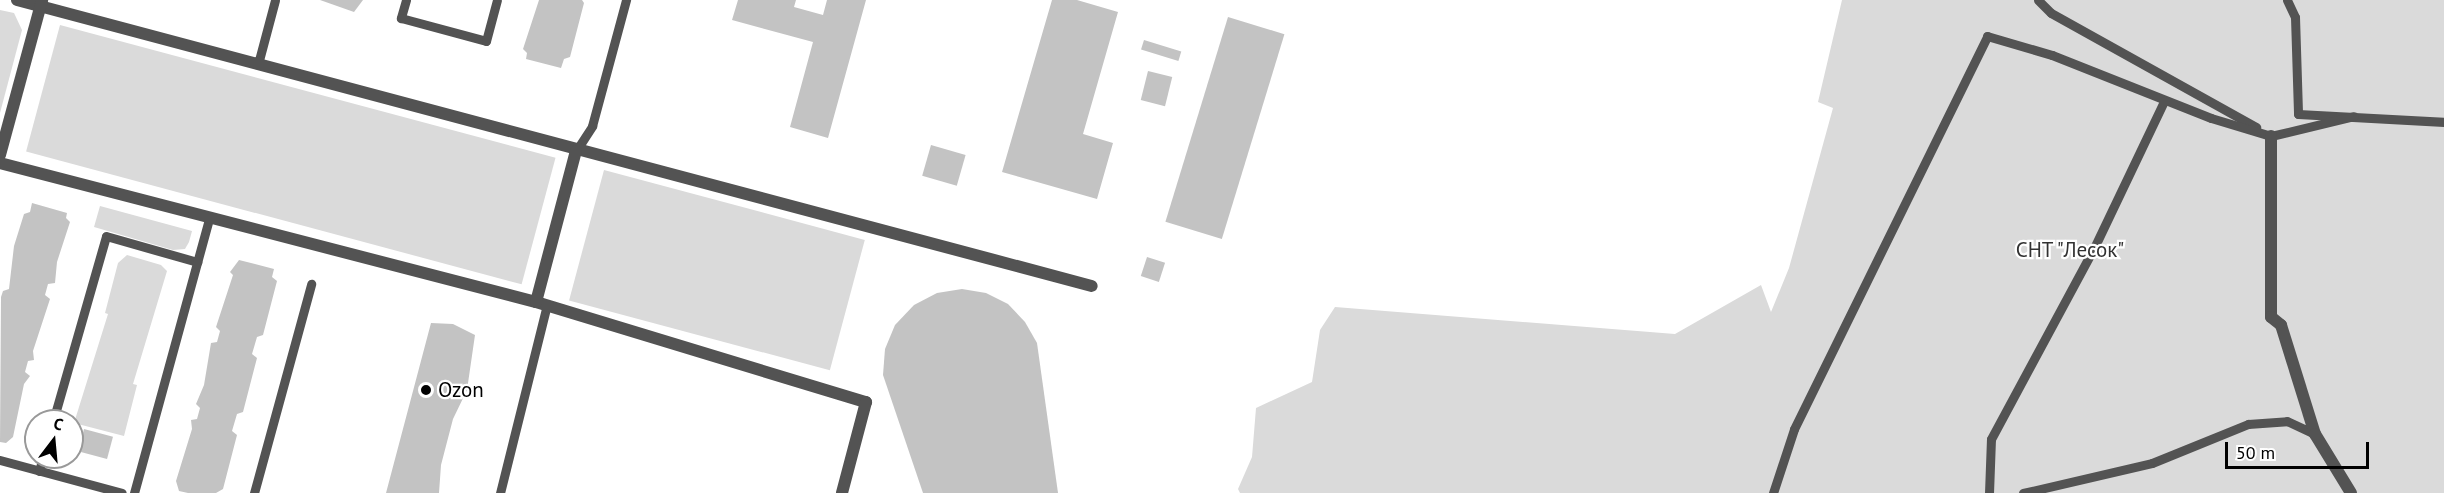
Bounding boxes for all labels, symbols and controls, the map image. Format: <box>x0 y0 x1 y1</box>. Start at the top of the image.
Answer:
park label: СНТ "Лесок" <box>2015 237 2125 263</box>
place label: Ozon <box>438 377 484 403</box>
marker: Ozon <box>419 383 433 397</box>
north arrow <box>24 409 84 469</box>
text: С <box>51 413 65 434</box>
scale bar <box>2228 430 2372 468</box>
text: 50 m <box>2236 441 2275 464</box>

